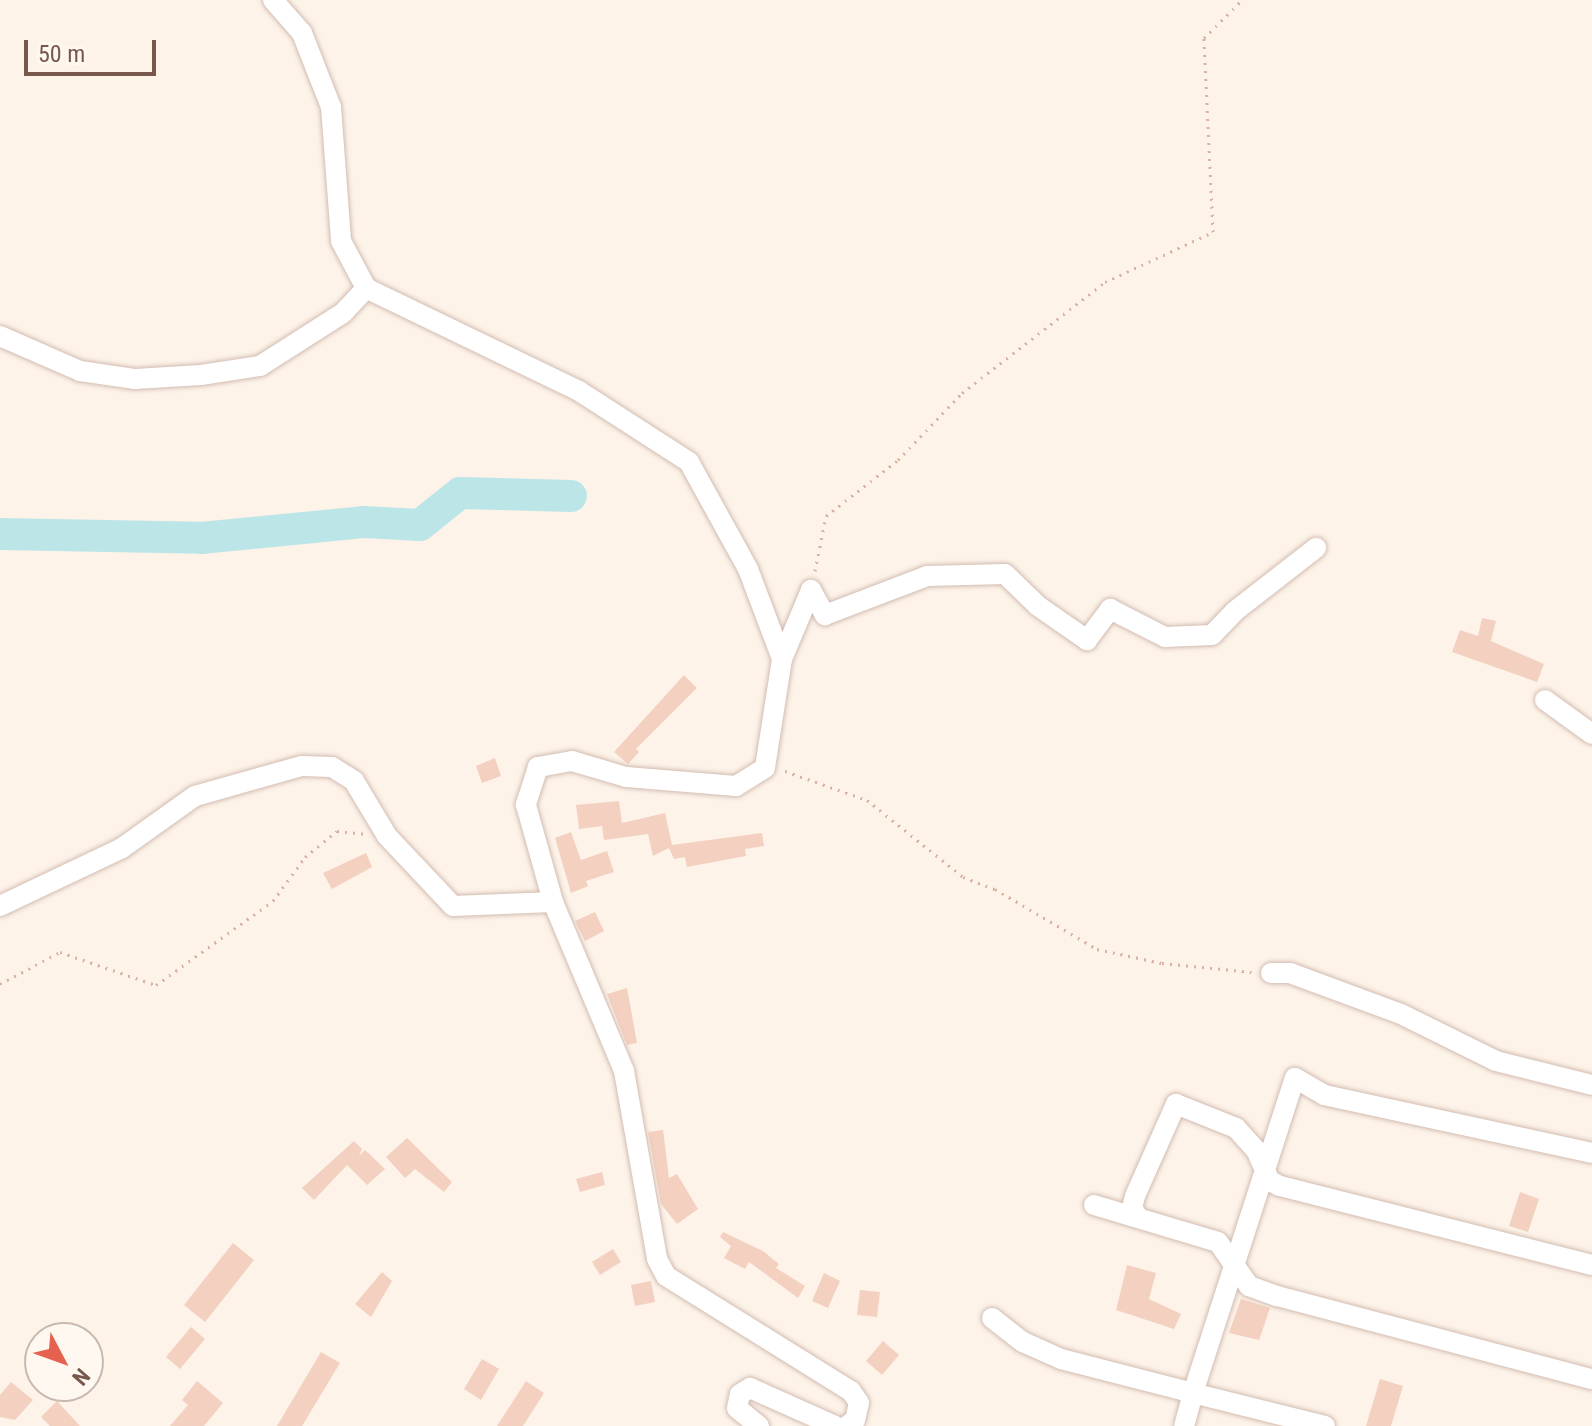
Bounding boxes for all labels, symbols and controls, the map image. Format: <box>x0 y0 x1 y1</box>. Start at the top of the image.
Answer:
scale bar <box>28 24 160 74</box>
text: 50 m <box>38 40 85 68</box>
north arrow <box>24 1322 104 1402</box>
text: N <box>67 1363 95 1390</box>

